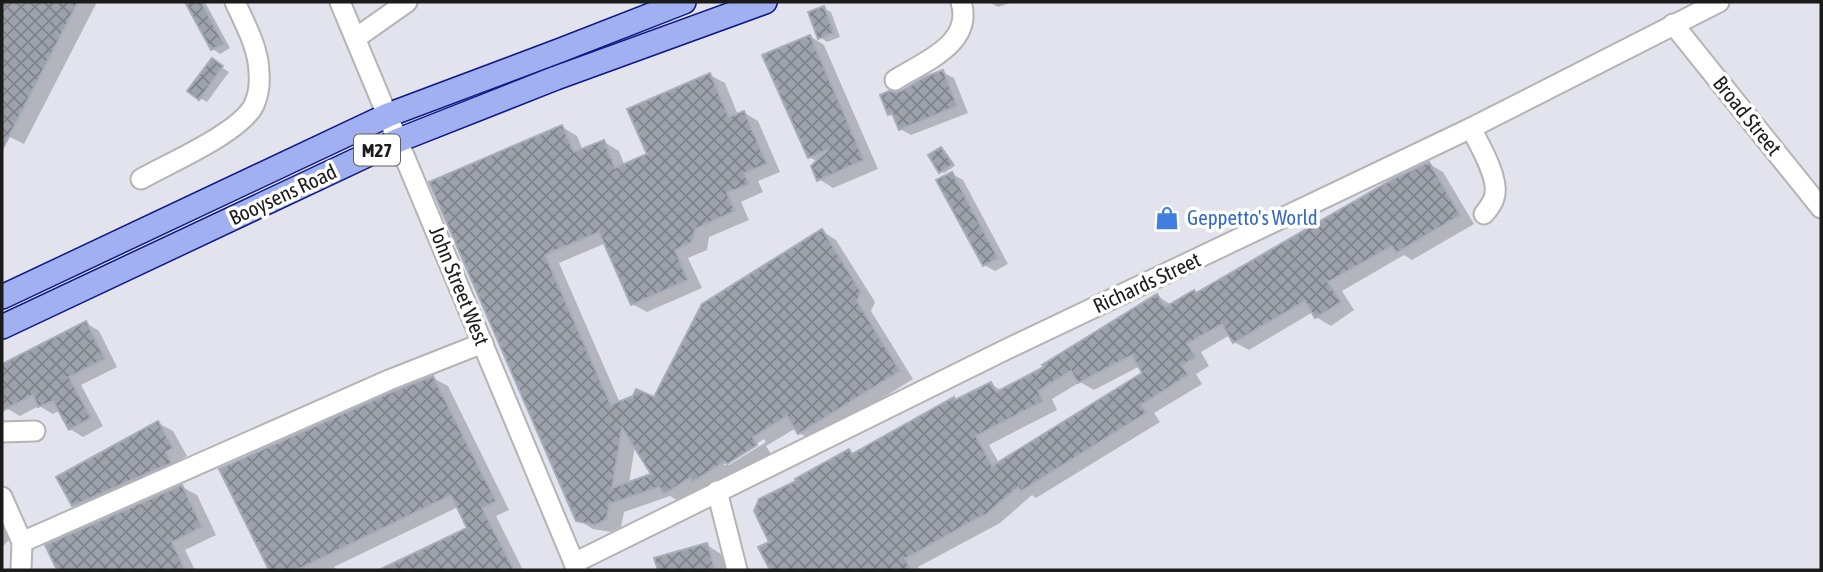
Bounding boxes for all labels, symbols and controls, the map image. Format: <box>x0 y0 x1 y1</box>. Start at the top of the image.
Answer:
street label: Broad Street <box>1709 71 1787 160</box>
road number: M27 <box>354 134 400 166</box>
street label: Booysens Road <box>225 159 340 229</box>
shop icon: Geppetto's World <box>1153 204 1181 232</box>
place label: Geppetto's World <box>1187 205 1318 229</box>
street label: John Street West <box>425 223 495 349</box>
street label: Richards Street <box>1089 247 1204 317</box>

